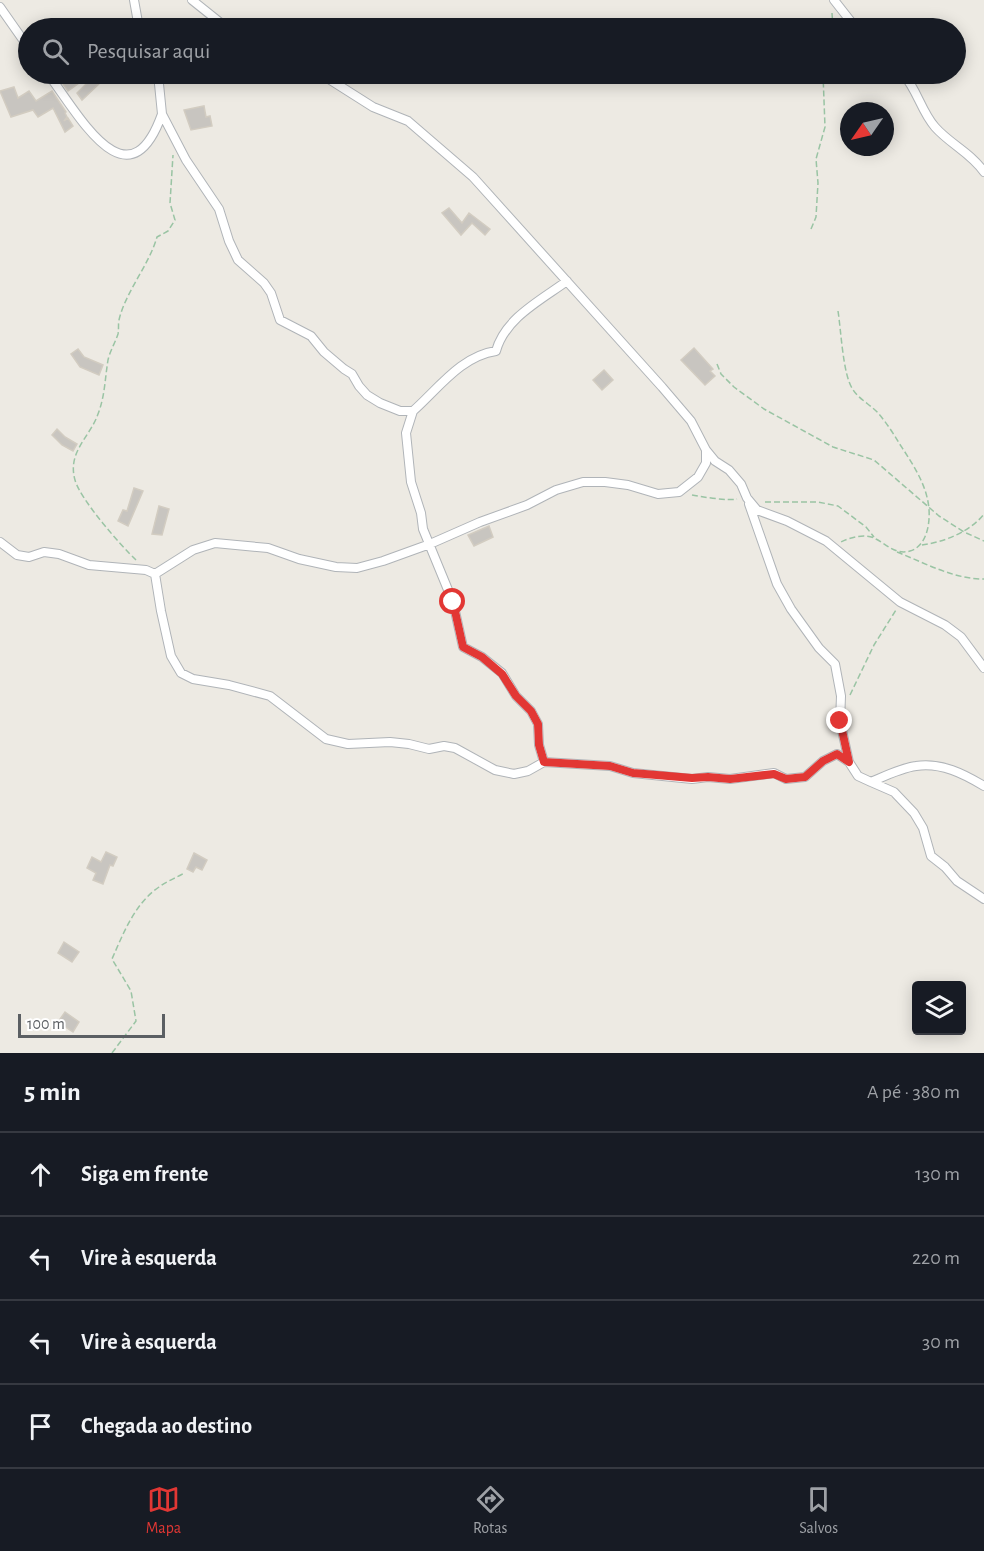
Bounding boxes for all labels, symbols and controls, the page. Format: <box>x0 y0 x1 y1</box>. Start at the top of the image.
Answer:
search box <box>18 18 966 84</box>
icon: search <box>39 35 72 68</box>
text: Pesquisar aqui <box>87 40 210 62</box>
north arrow <box>840 102 894 156</box>
route start <box>439 588 465 614</box>
route end <box>826 707 852 733</box>
map controls <box>912 981 966 1035</box>
button: layers <box>912 981 966 1035</box>
scale bar <box>18 1011 165 1038</box>
text: 100 m <box>27 1016 65 1032</box>
text: 5 min <box>24 1079 81 1105</box>
text: A pé · 380 m <box>867 1082 960 1102</box>
icon: ahead <box>24 1158 57 1191</box>
text: Siga em frente <box>81 1163 208 1185</box>
text: 130 m <box>915 1164 960 1184</box>
icon: left <box>24 1242 57 1275</box>
text: Vire à esquerda <box>81 1247 217 1269</box>
text: 220 m <box>912 1248 960 1268</box>
icon: left <box>24 1326 57 1359</box>
text: Vire à esquerda <box>81 1331 217 1353</box>
text: 30 m <box>922 1332 960 1352</box>
icon: arrive <box>24 1410 57 1443</box>
text: Chegada ao destino <box>81 1415 252 1437</box>
tab: Mapa <box>146 1483 181 1538</box>
tab: Rotas <box>473 1483 508 1538</box>
tab: Salvos <box>799 1483 838 1538</box>

